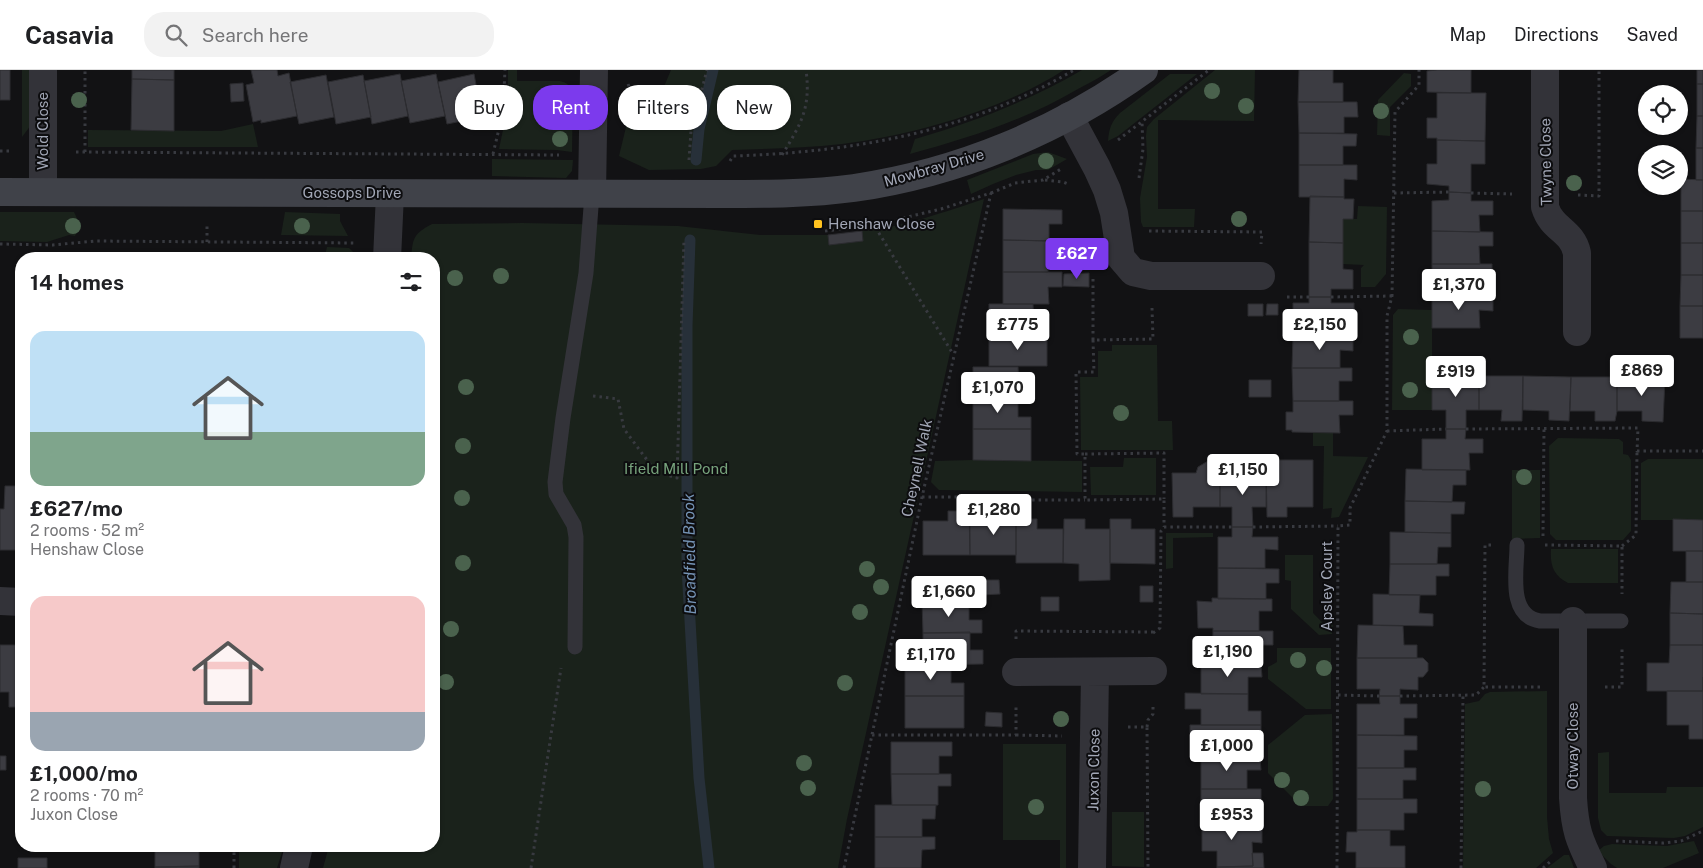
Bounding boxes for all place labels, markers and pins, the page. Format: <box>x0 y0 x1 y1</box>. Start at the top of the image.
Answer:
place label: Henshaw Close <box>828 215 935 232</box>
marker: Henshaw Close <box>812 218 824 230</box>
pin: £627 <box>1047 238 1107 280</box>
pin: £1,370 <box>1418 268 1500 311</box>
pin: £775 <box>988 308 1048 351</box>
pin: £2,150 <box>1279 308 1361 351</box>
pin: £869 <box>1612 354 1672 397</box>
pin: £919 <box>1426 356 1486 398</box>
pin: £1,070 <box>957 372 1039 414</box>
pin: £1,150 <box>1202 454 1284 496</box>
pin: £1,280 <box>953 494 1035 536</box>
pin: £1,660 <box>908 576 990 618</box>
pin: £1,190 <box>1187 636 1269 678</box>
pin: £1,170 <box>890 638 972 681</box>
pin: £1,000 <box>1186 730 1268 772</box>
pin: £953 <box>1202 798 1262 841</box>

